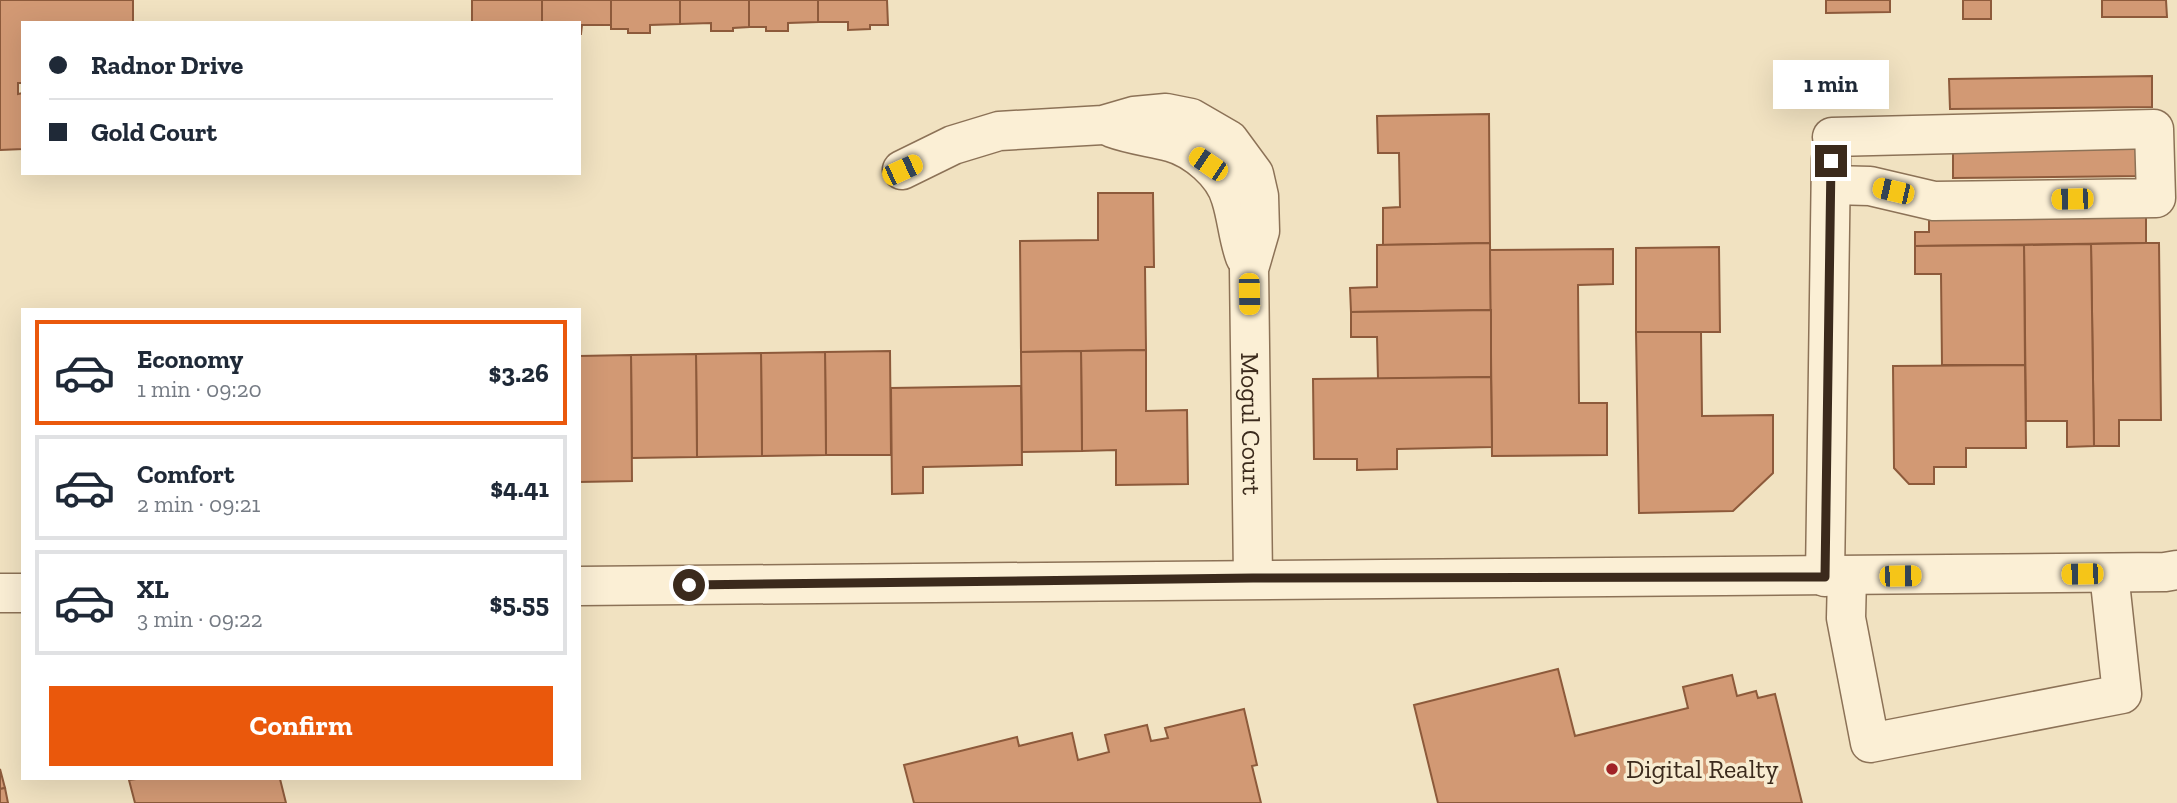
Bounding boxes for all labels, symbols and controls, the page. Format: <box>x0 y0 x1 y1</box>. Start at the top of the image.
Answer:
text: Radnor Drive <box>91 49 243 81</box>
callout: 1 min <box>1773 60 1889 108</box>
text: 1 min <box>1804 70 1858 98</box>
text: Gold Court <box>91 116 217 148</box>
car <box>1185 144 1232 184</box>
route end <box>1815 145 1847 177</box>
car <box>879 152 926 188</box>
car <box>1871 176 1916 206</box>
car <box>2051 188 2094 210</box>
car <box>1239 273 1260 315</box>
icon: car <box>53 341 116 404</box>
text: Economy <box>137 343 243 375</box>
street label: Mogul Court <box>1234 352 1268 496</box>
text: $3.26 <box>489 357 549 389</box>
text: 1 min · 09:20 <box>137 375 262 403</box>
icon: car <box>53 456 116 519</box>
text: Comfort <box>137 458 234 490</box>
text: $4.41 <box>490 472 549 504</box>
text: 2 min · 09:21 <box>137 490 260 518</box>
car <box>2061 563 2104 585</box>
car <box>1879 565 1922 587</box>
route start <box>673 569 705 601</box>
icon: car <box>53 571 116 634</box>
text: XL <box>137 573 169 605</box>
text: $5.55 <box>490 587 549 619</box>
text: 3 min · 09:22 <box>137 605 263 633</box>
button: Confirm <box>49 686 553 766</box>
place label: Digital Realty <box>1626 753 1779 785</box>
marker: Digital Realty <box>1604 761 1620 777</box>

